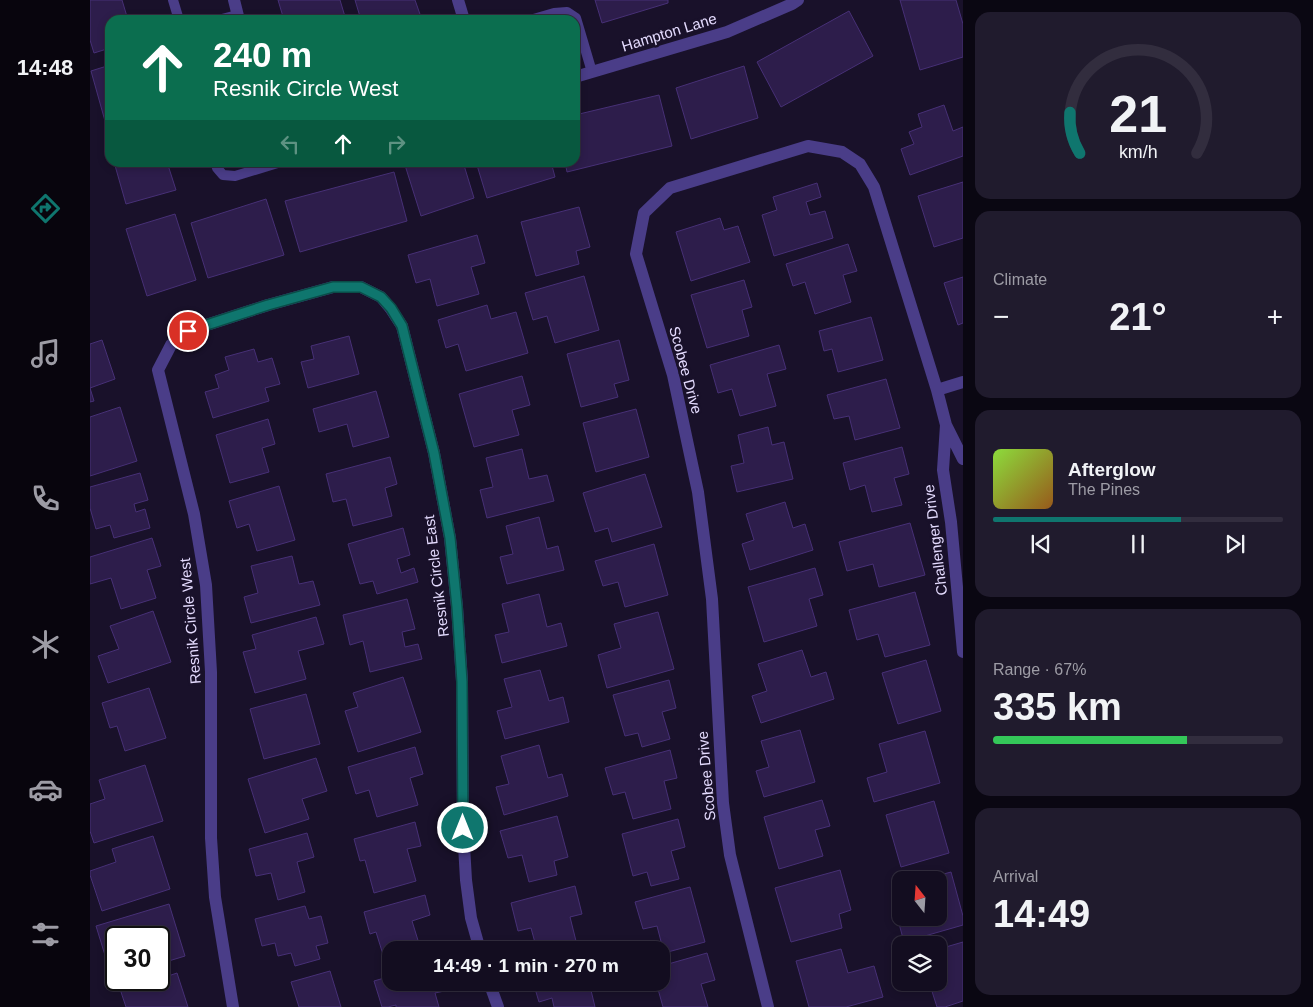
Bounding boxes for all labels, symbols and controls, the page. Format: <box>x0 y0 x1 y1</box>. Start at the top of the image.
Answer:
street label: Hampton Lane <box>619 9 719 55</box>
icon: ahead <box>130 35 195 100</box>
text: 240 m <box>213 35 312 74</box>
text: 14:48 <box>17 55 73 80</box>
text: Resnik Circle West <box>213 76 398 101</box>
text: 21 <box>1109 85 1167 143</box>
icon: left <box>276 130 304 158</box>
icon: ahead <box>329 130 357 158</box>
icon: right <box>382 130 410 158</box>
text: km/h <box>1119 142 1157 162</box>
icon: directions <box>28 191 63 226</box>
text: Climate <box>993 271 1047 288</box>
text: 21° <box>1109 296 1167 338</box>
text: − <box>993 301 1009 332</box>
text: + <box>1267 301 1283 332</box>
pin <box>167 310 209 352</box>
icon: arrive <box>174 317 202 345</box>
street label: Scobee Drive <box>666 324 706 416</box>
icon: music <box>28 336 63 371</box>
text: Afterglow <box>1068 459 1156 480</box>
icon: phone <box>28 481 63 516</box>
text: The Pines <box>1068 481 1140 498</box>
street label: Challenger Drive <box>920 484 950 596</box>
street label: Resnik Circle East <box>420 513 452 638</box>
icon: previous <box>1027 530 1055 558</box>
icon: pause <box>1124 530 1152 558</box>
icon: next <box>1221 530 1249 558</box>
street label: Resnik Circle West <box>176 556 204 685</box>
icon: climate <box>28 627 63 662</box>
text: Range · 67% <box>993 661 1086 678</box>
text: 335 km <box>993 686 1122 728</box>
street label: Scobee Drive <box>694 730 718 822</box>
icon: car <box>28 772 63 807</box>
position arrow <box>436 801 488 853</box>
text: Arrival <box>993 868 1038 885</box>
north arrow <box>892 871 948 926</box>
map controls <box>892 871 947 991</box>
text: 14:49 <box>993 893 1090 935</box>
icon: filters <box>28 917 63 952</box>
speed limit sign: 30 <box>105 926 170 991</box>
button: layers <box>892 936 947 991</box>
text: 14:49 · 1 min · 270 m <box>433 955 619 976</box>

